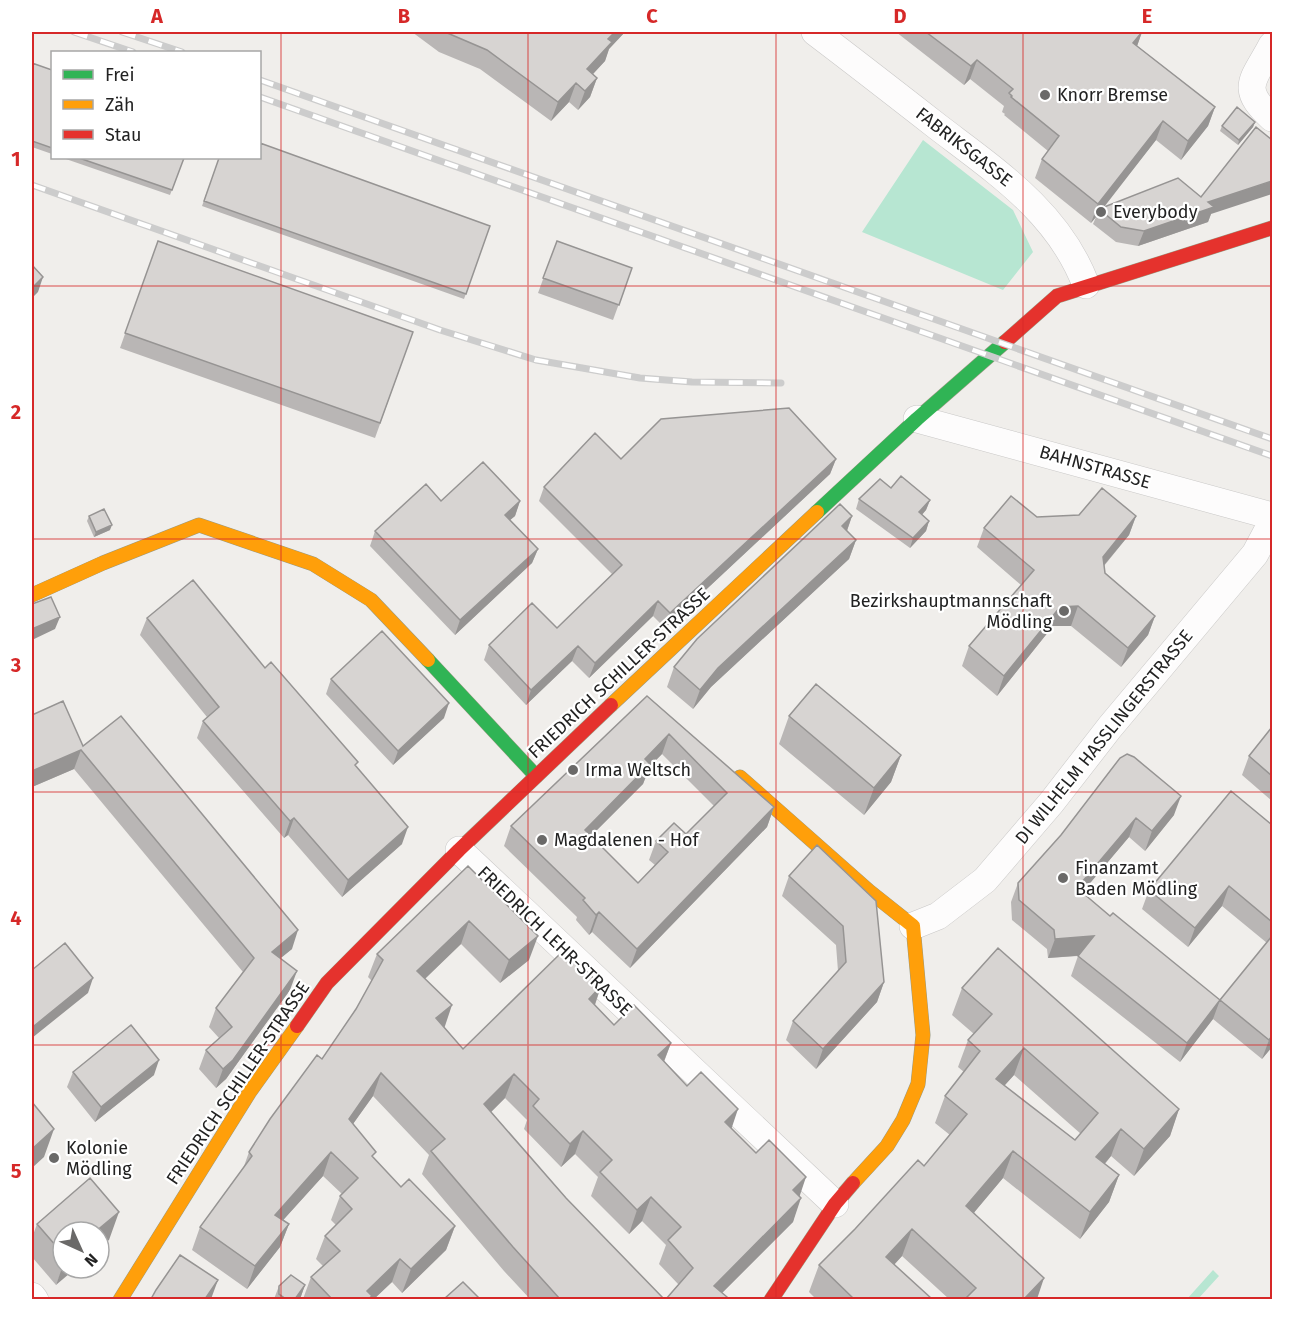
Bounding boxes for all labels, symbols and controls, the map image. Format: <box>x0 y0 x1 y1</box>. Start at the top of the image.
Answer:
text: A <box>150 4 164 28</box>
text: B <box>398 4 410 28</box>
text: C <box>646 4 658 28</box>
text: D <box>893 4 907 28</box>
text: E <box>1142 4 1152 28</box>
legend <box>51 51 261 159</box>
text: Frei <box>105 64 135 86</box>
place label: Knorr Bremse <box>1057 84 1168 106</box>
marker: Knorr Bremse <box>1038 88 1052 102</box>
text: Zäh <box>105 94 134 116</box>
street label: FABRIKSGASSE <box>911 103 1017 191</box>
text: Stau <box>105 124 141 146</box>
text: 1 <box>11 147 21 171</box>
place label: Everybody <box>1113 201 1198 223</box>
marker: Everybody <box>1094 205 1108 219</box>
text: 2 <box>11 400 21 424</box>
street label: BAHNSTRASSE <box>1037 441 1153 493</box>
street label: FRIEDRICH SCHILLER-STRASSE <box>524 583 714 763</box>
place label: Bezirkshauptmannschaft Mödling <box>850 590 1053 633</box>
marker: Bezirkshauptmannschaft Mödling <box>1057 604 1071 618</box>
street label: DI WILHELM HASSLINGERSTRASSE <box>1011 625 1197 849</box>
text: 3 <box>10 653 21 677</box>
place label: Irma Weltsch <box>585 759 691 781</box>
marker: Irma Weltsch <box>566 763 580 777</box>
place label: Magdalenen - Hof <box>554 829 701 851</box>
marker: Magdalenen - Hof <box>535 833 549 847</box>
place label: Finanzamt Baden Mödling <box>1075 857 1198 900</box>
street label: FRIEDRICH LEHR-STRASSE <box>473 861 637 1021</box>
marker: Finanzamt Baden Mödling <box>1056 871 1070 885</box>
text: 4 <box>10 906 22 930</box>
street label: FRIEDRICH SCHILLER-STRASSE <box>162 977 314 1189</box>
place label: Kolonie Mödling <box>66 1137 132 1180</box>
marker: Kolonie Mödling <box>47 1151 61 1165</box>
text: 5 <box>11 1159 22 1183</box>
north arrow <box>51 1220 111 1280</box>
text: N <box>81 1250 102 1271</box>

